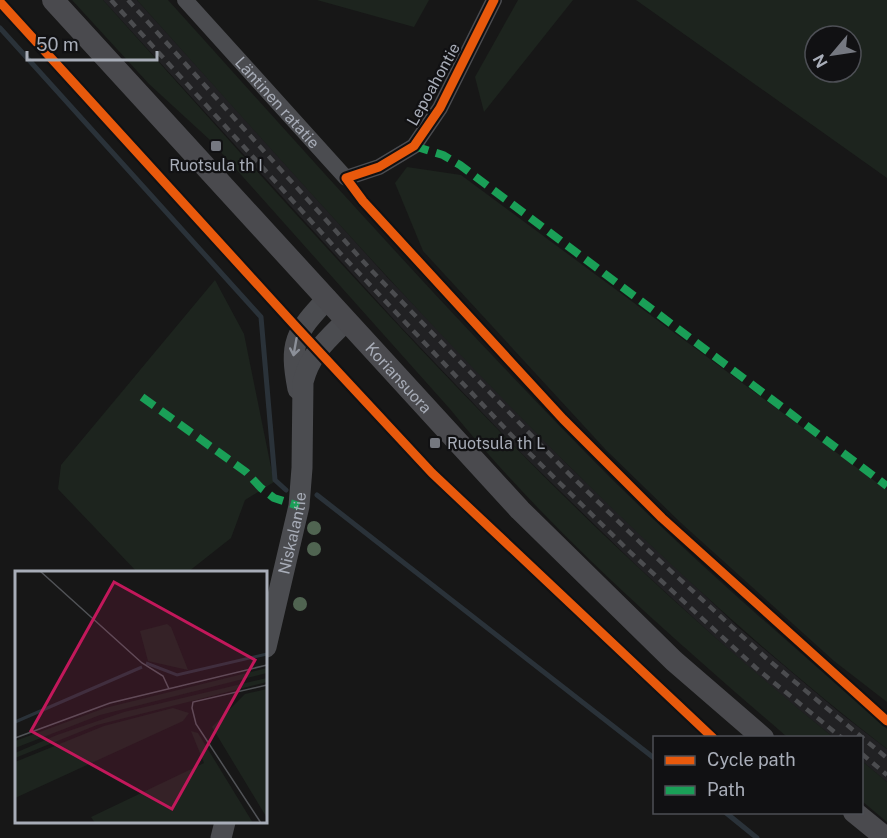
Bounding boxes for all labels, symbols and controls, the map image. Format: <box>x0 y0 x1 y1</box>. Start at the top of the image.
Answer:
scale bar <box>27 24 158 62</box>
north arrow <box>803 24 863 84</box>
text: 50 m <box>36 34 79 55</box>
street label: Lepoahontie <box>403 40 464 129</box>
text: N <box>809 51 832 71</box>
street label: Läntinen ratatie <box>231 53 323 152</box>
marker: Ruotsula th I <box>209 139 223 153</box>
place label: Ruotsula th I <box>169 156 263 175</box>
one-way arrow <box>289 337 300 356</box>
street label: Koriansuora <box>361 339 435 417</box>
place label: Ruotsula th L <box>447 434 545 453</box>
marker: Ruotsula th L <box>428 436 442 450</box>
street label: Niskalantie <box>274 491 310 576</box>
inset map <box>15 571 267 823</box>
legend <box>653 736 863 814</box>
text: Cycle path <box>707 749 796 770</box>
text: Path <box>707 779 745 800</box>

